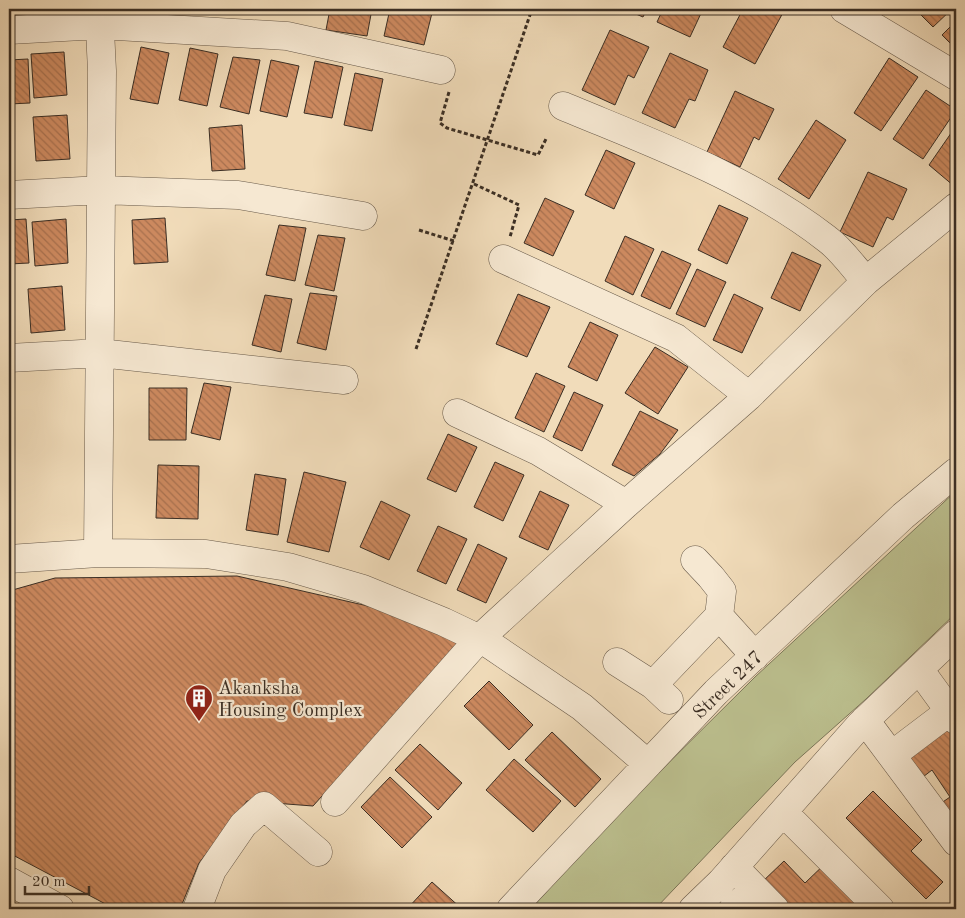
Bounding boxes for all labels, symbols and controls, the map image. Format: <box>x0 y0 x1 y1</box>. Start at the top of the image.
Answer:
street label: Street 247 <box>690 648 767 723</box>
place label: Akanksha Housing Complex <box>218 680 363 721</box>
building icon: Akanksha Housing Complex <box>184 683 214 722</box>
scale bar <box>25 863 89 895</box>
text: 20 m <box>32 875 66 890</box>

